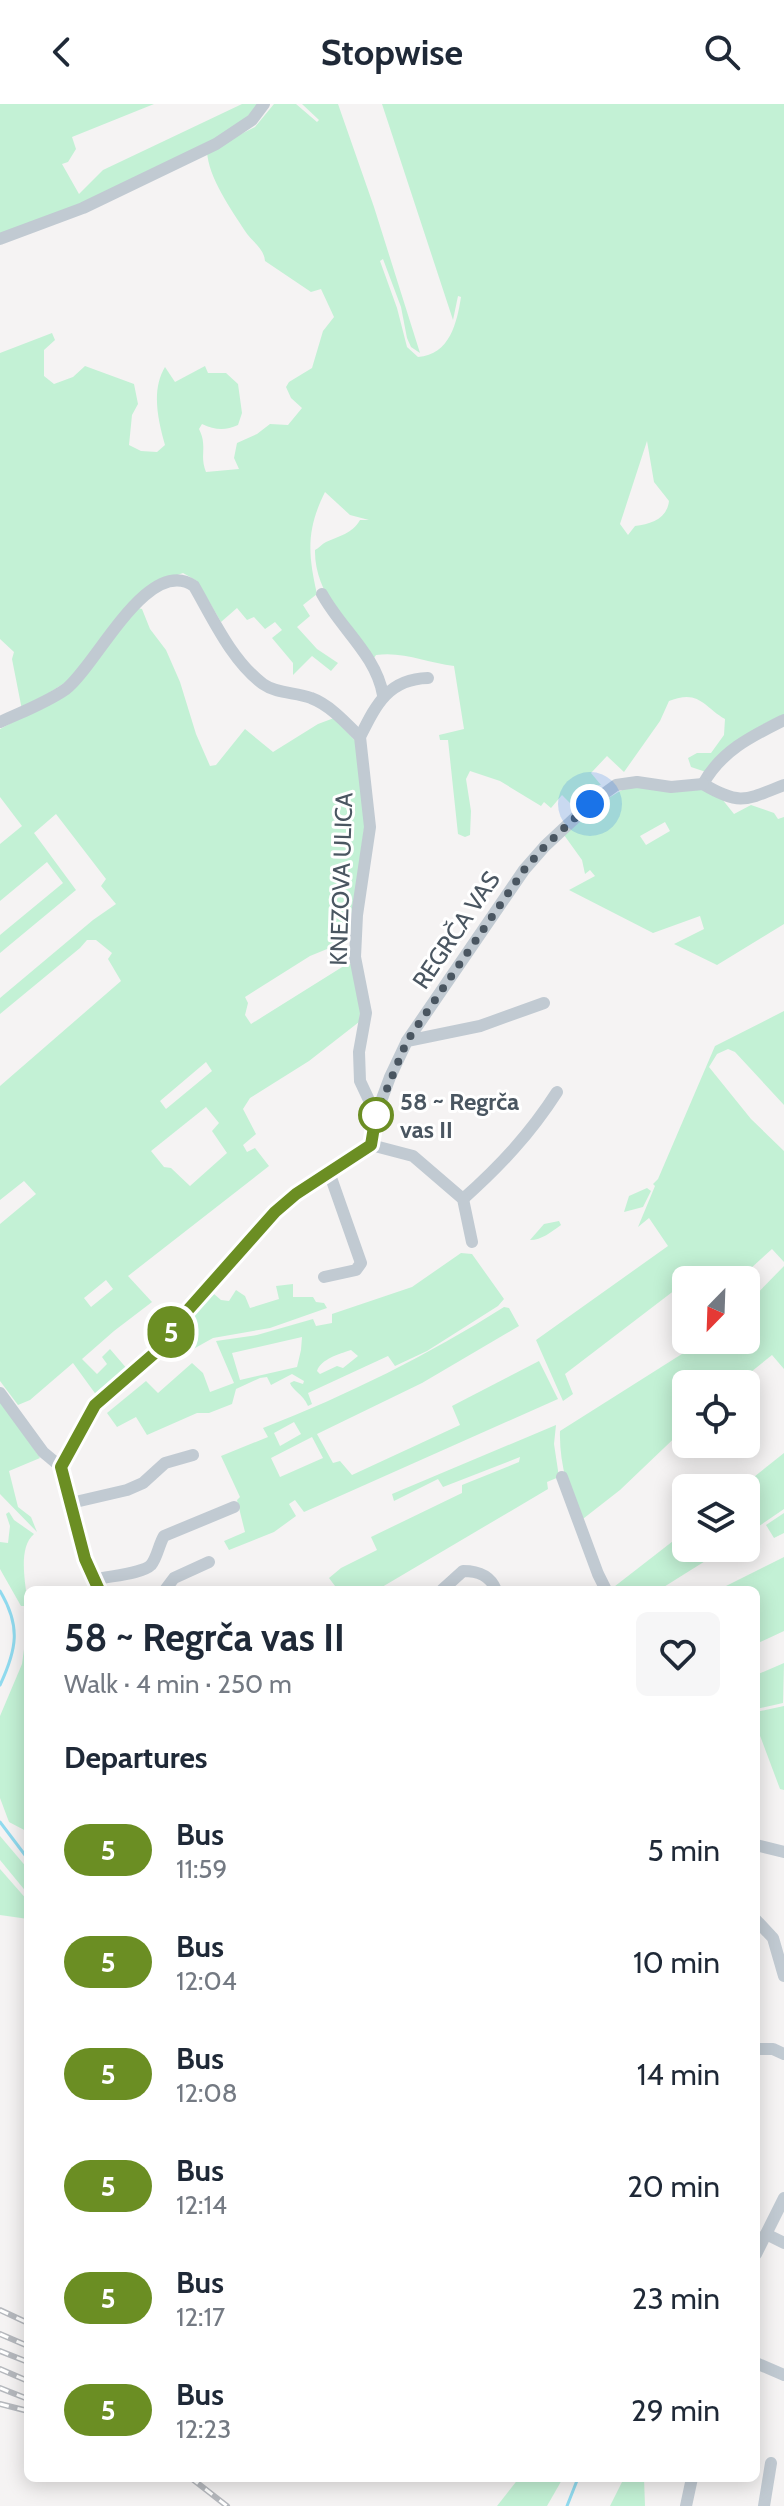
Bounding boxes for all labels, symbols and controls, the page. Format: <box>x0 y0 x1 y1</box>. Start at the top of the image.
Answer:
icon: back <box>40 30 84 74</box>
text: Stopwise <box>321 30 463 74</box>
icon: search <box>700 30 744 74</box>
your location <box>570 784 610 824</box>
street label: KNEZOVA ULICA <box>323 792 359 966</box>
street label: REGRČA VAS <box>406 866 506 994</box>
place label: 58 ~ Regrča vas II <box>400 1087 519 1144</box>
marker: 58 ~ Regrča vas II <box>359 1098 393 1132</box>
north arrow <box>672 1266 760 1354</box>
map controls <box>672 1266 760 1562</box>
line badge: 5 <box>145 1306 197 1358</box>
text: 5 <box>163 1315 179 1349</box>
button: locate <box>672 1370 760 1458</box>
button: layers <box>672 1474 760 1562</box>
button: heart <box>636 1612 720 1696</box>
text: 58 ~ Regrča vas II <box>64 1614 345 1661</box>
text: Walk · 4 min · 250 m <box>64 1668 292 1700</box>
text: Departures <box>64 1739 208 1776</box>
text: Bus <box>176 1816 224 1853</box>
text: 5 min <box>648 1832 720 1869</box>
text: 5 <box>100 1833 116 1867</box>
text: 11:59 <box>176 1853 227 1885</box>
text: Bus <box>176 1928 224 1965</box>
text: 10 min <box>633 1944 720 1981</box>
text: 5 <box>100 1945 116 1979</box>
text: 12:04 <box>176 1965 237 1997</box>
text: Bus <box>176 2040 224 2077</box>
text: 14 min <box>637 2056 720 2093</box>
text: 5 <box>100 2057 116 2091</box>
text: 12:08 <box>176 2077 237 2109</box>
text: Bus <box>176 2152 224 2189</box>
text: 20 min <box>627 2168 720 2205</box>
text: 5 <box>100 2169 116 2203</box>
text: 12:14 <box>176 2189 227 2221</box>
text: Bus <box>176 2264 224 2301</box>
text: 23 min <box>632 2280 720 2317</box>
text: 5 <box>100 2281 116 2315</box>
text: 12:17 <box>176 2301 225 2333</box>
text: Bus <box>176 2376 224 2413</box>
text: 29 min <box>631 2392 720 2429</box>
text: 5 <box>100 2393 116 2427</box>
text: 12:23 <box>176 2413 231 2445</box>

